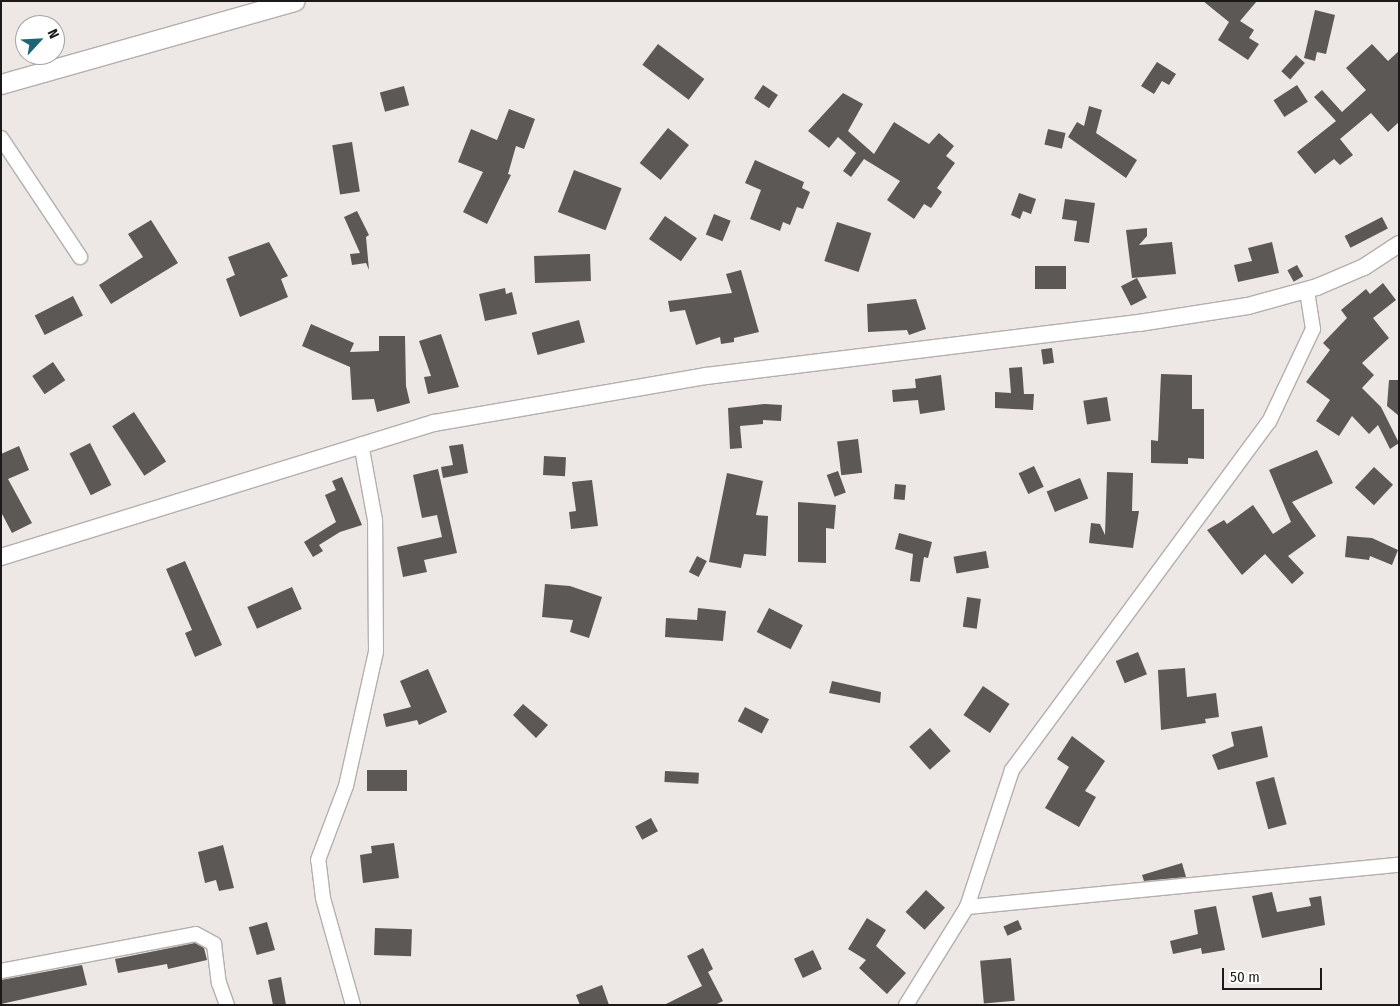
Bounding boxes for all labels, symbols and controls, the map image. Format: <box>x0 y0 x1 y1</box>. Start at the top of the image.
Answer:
north arrow <box>15 15 65 65</box>
text: N <box>44 26 63 41</box>
scale bar <box>1225 958 1325 990</box>
text: 50 m <box>1230 968 1260 986</box>

